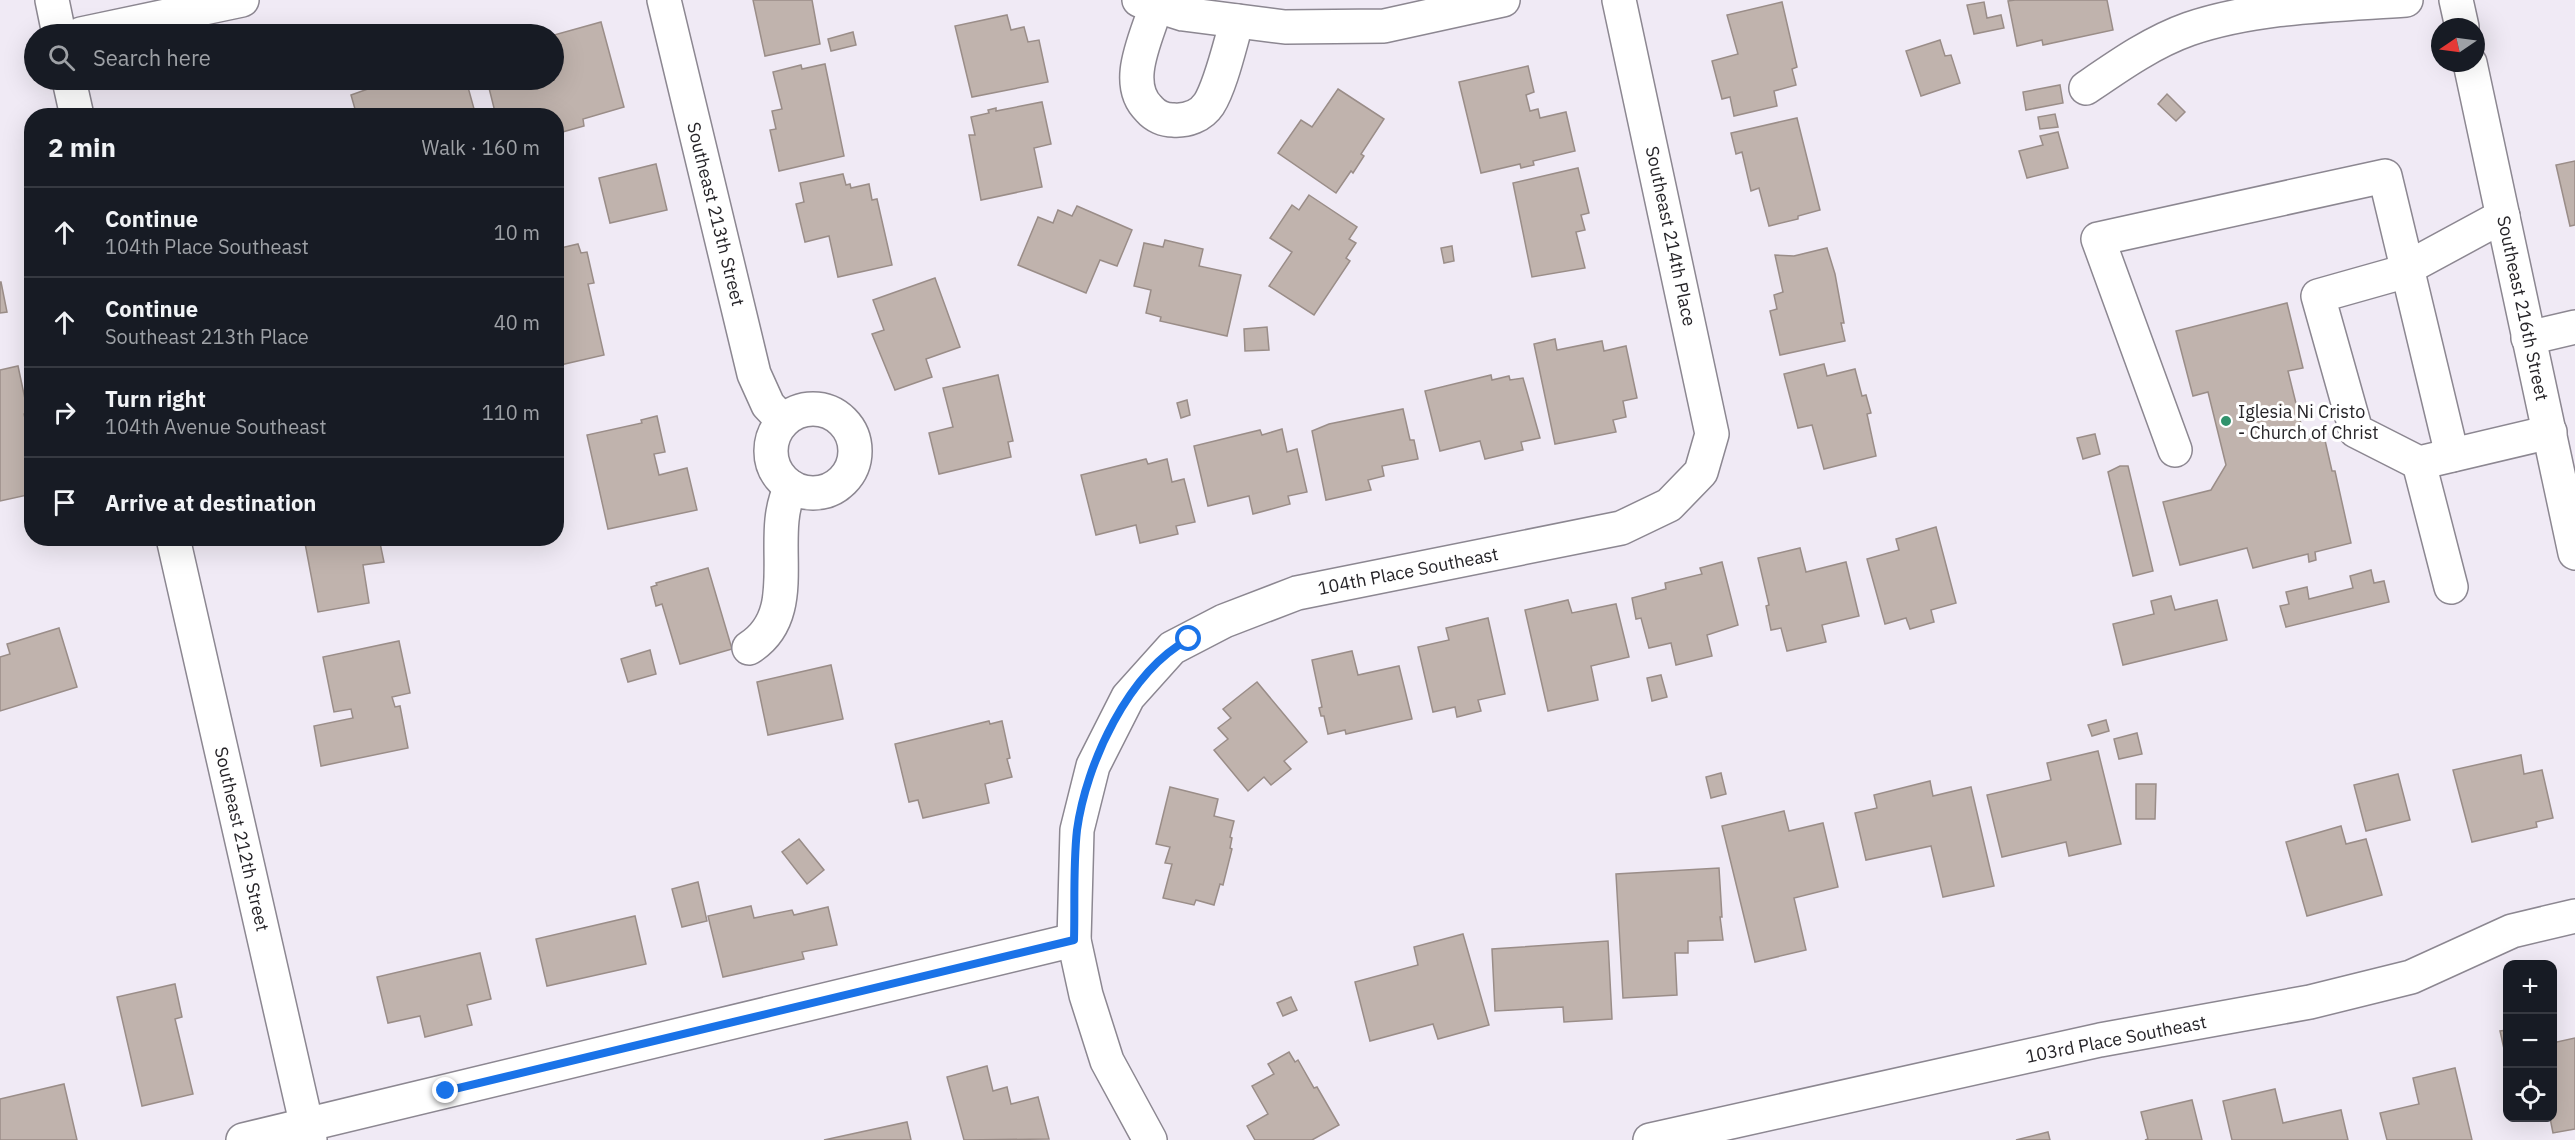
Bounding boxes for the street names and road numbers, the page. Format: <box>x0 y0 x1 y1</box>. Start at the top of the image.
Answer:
street label: Southeast 213th Street <box>682 120 750 308</box>
street label: Southeast 214th Place <box>1641 144 1701 328</box>
street label: Southeast 216th Street <box>2492 213 2554 403</box>
street label: 104th Place Southeast <box>1316 542 1500 600</box>
street label: Southeast 212th Street <box>210 745 274 933</box>
street label: 103rd Place Southeast <box>2024 1010 2208 1068</box>

